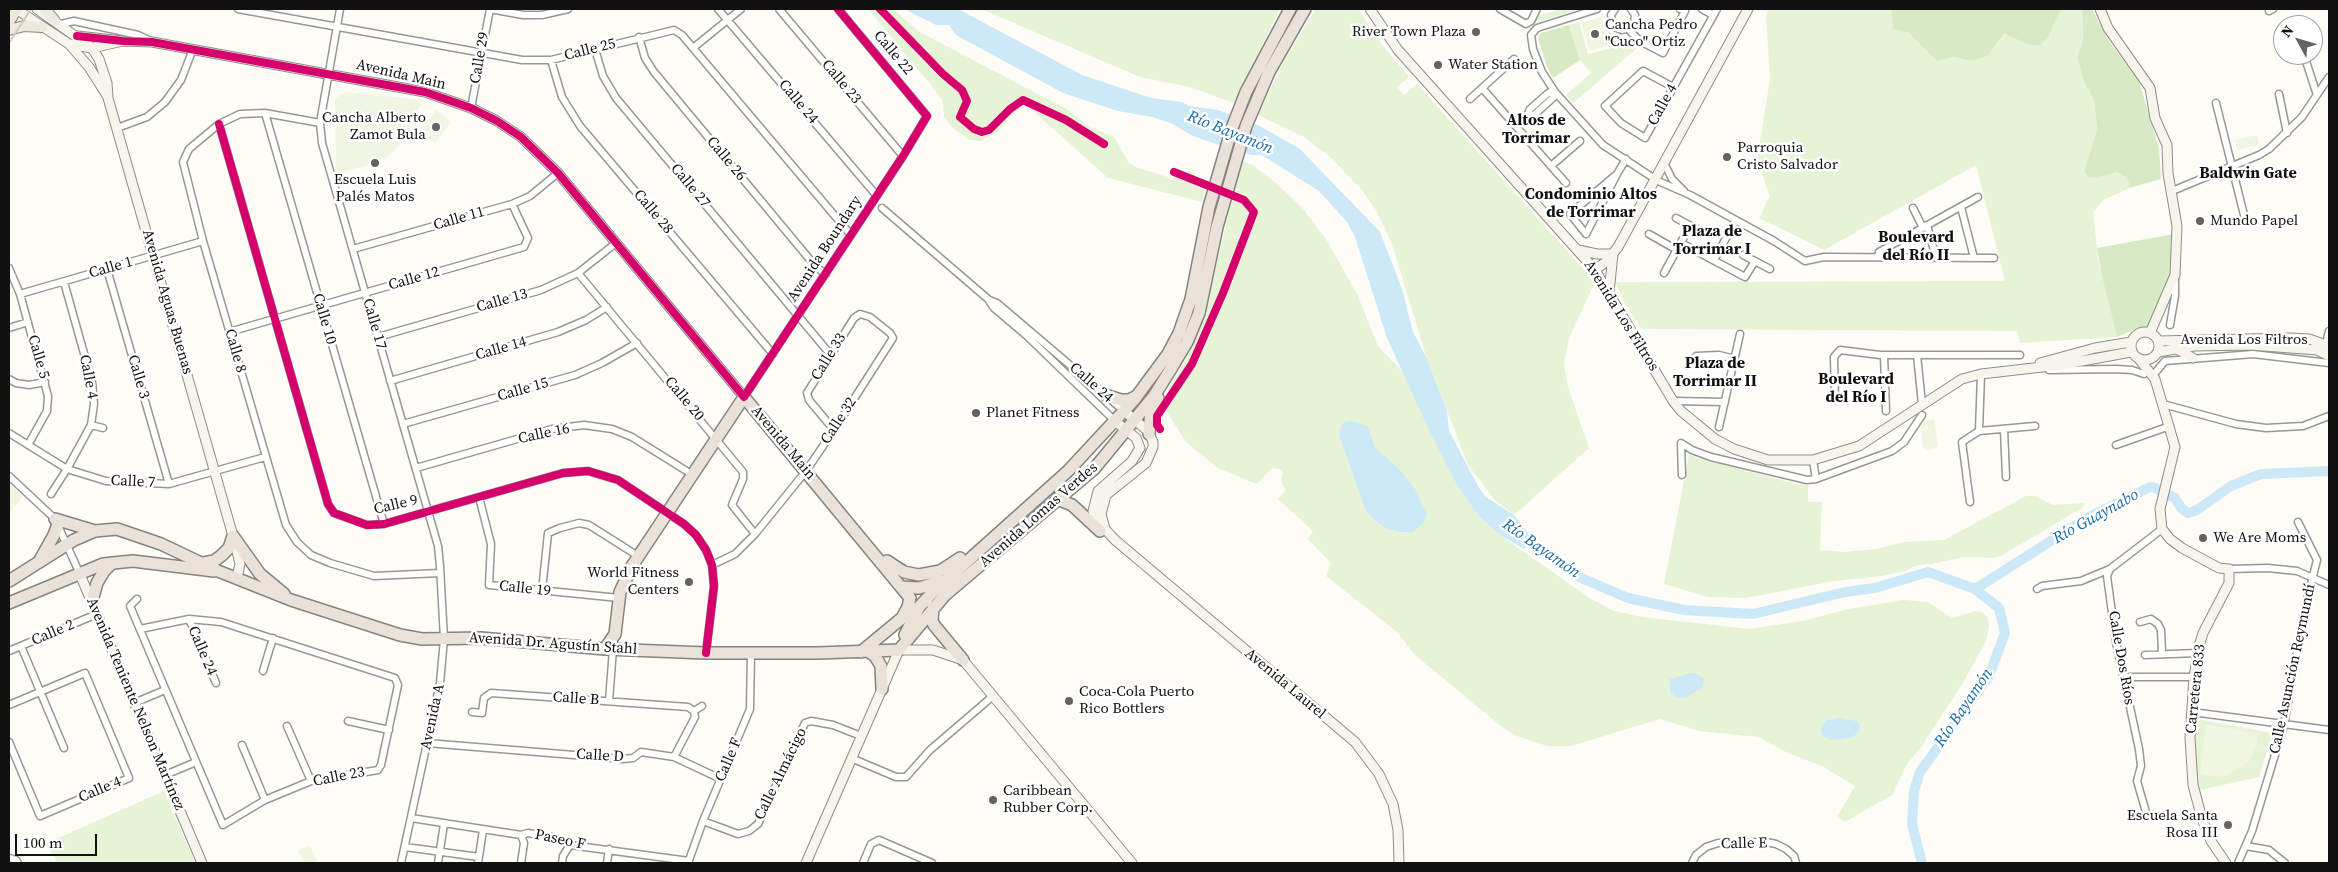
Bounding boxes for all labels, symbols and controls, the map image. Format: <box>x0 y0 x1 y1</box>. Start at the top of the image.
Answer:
north arrow <box>2273 15 2323 65</box>
place label: Cancha Pedro "Cuco" Ortiz <box>1605 16 1698 51</box>
text: N <box>2276 21 2298 41</box>
place label: River Town Plaza <box>1352 23 1466 41</box>
marker: River Town Plaza <box>1470 26 1482 38</box>
street label: Calle 22 <box>869 27 917 79</box>
marker: Cancha Pedro "Cuco" Ortiz <box>1589 28 1601 40</box>
street label: Calle 29 <box>467 31 493 85</box>
street label: Calle 25 <box>563 35 617 65</box>
street label: Avenida Main <box>354 56 448 94</box>
street label: Calle 23 <box>817 56 865 108</box>
place label: Water Station <box>1448 56 1538 74</box>
marker: Water Station <box>1432 59 1444 71</box>
street label: Calle 24 <box>774 76 822 128</box>
street label: Calle 4 <box>1644 81 1682 129</box>
water label: Río Bayamón <box>1184 107 1276 159</box>
place label: Cancha Alberto Zamot Bula <box>322 109 426 144</box>
district label: Altos de Torrimar <box>1502 111 1570 149</box>
marker: Cancha Alberto Zamot Bula <box>430 121 442 133</box>
street label: Calle 26 <box>702 133 750 185</box>
place label: Parroquia Cristo Salvador <box>1737 139 1838 174</box>
marker: Parroquia Cristo Salvador <box>1721 151 1733 163</box>
marker: Escuela Luis Palés Matos <box>369 157 381 169</box>
street label: Calle 27 <box>666 160 714 212</box>
district label: Baldwin Gate <box>2199 164 2297 184</box>
place label: Escuela Luis Palés Matos <box>334 171 416 206</box>
district label: Condominio Altos de Torrimar <box>1525 185 1657 223</box>
street label: Calle 28 <box>629 186 677 238</box>
street label: Avenida Boundary <box>784 193 866 305</box>
street label: Calle 11 <box>431 203 487 235</box>
place label: Mundo Papel <box>2210 212 2298 230</box>
marker: Mundo Papel <box>2194 215 2206 227</box>
district label: Plaza de Torrimar I <box>1673 222 1751 260</box>
street label: Avenida Aguas Buenas <box>138 228 196 376</box>
district label: Boulevard del Río II <box>1878 228 1954 266</box>
street label: Calle 1 <box>87 253 135 283</box>
street label: Avenida Los Filtros <box>1580 257 1662 375</box>
street label: Calle 12 <box>386 263 442 295</box>
street label: Calle 13 <box>474 285 530 317</box>
street label: Calle 10 <box>308 291 340 347</box>
street label: Calle 17 <box>358 296 390 352</box>
street label: Calle 8 <box>220 327 250 375</box>
street label: Calle 33 <box>808 330 850 384</box>
street label: Avenida Los Filtros <box>2180 331 2308 349</box>
street label: Calle 5 <box>23 333 53 381</box>
street label: Calle 14 <box>473 333 529 365</box>
street label: Calle 4 <box>75 353 101 401</box>
street label: Calle 3 <box>123 353 153 401</box>
district label: Plaza de Torrimar II <box>1673 354 1757 392</box>
street label: Calle 24 <box>1065 359 1117 407</box>
district label: Boulevard del Río I <box>1818 370 1894 408</box>
street label: Calle 20 <box>660 373 708 425</box>
street label: Calle 15 <box>495 374 551 406</box>
street label: Calle 32 <box>817 394 861 448</box>
street label: Avenida Main <box>747 402 819 484</box>
place label: Planet Fitness <box>986 404 1079 422</box>
marker: Planet Fitness <box>970 407 982 419</box>
street label: Calle 16 <box>517 420 571 448</box>
street label: Avenida Lomas Verdes <box>976 459 1102 571</box>
street label: Calle 7 <box>110 472 156 492</box>
water label: Río Guaynabo <box>2050 486 2142 548</box>
street label: Calle 9 <box>372 491 420 519</box>
water label: Río Bayamón <box>1498 515 1584 583</box>
place label: We Are Moms <box>2213 529 2306 547</box>
marker: We Are Moms <box>2197 532 2209 544</box>
place label: World Fitness Centers <box>587 564 679 599</box>
marker: World Fitness Centers <box>683 576 695 588</box>
street label: Calle 19 <box>498 577 552 601</box>
street label: Calle Asunción Reymundí <box>2266 582 2320 756</box>
street label: Avenida Teniente Nelson Martínez <box>82 595 188 813</box>
street label: Calle Dos Ríos <box>2104 610 2138 706</box>
street label: Calle 2 <box>29 616 77 650</box>
street label: Calle 24 <box>184 623 220 679</box>
street label: Avenida Dr. Agustín Stahl <box>468 629 638 659</box>
street label: Carretera 833 <box>2182 644 2210 734</box>
street label: Avenida Laurel <box>1241 645 1329 723</box>
water label: Río Bayamón <box>1931 665 1997 751</box>
street label: Avenida A <box>417 682 449 752</box>
place label: Coca-Cola Puerto Rico Bottlers <box>1079 683 1194 718</box>
street label: Calle B <box>552 688 600 710</box>
marker: Coca-Cola Puerto Rico Bottlers <box>1063 695 1075 707</box>
street label: Calle Almácigo <box>751 725 811 823</box>
street label: Calle F <box>712 735 746 785</box>
street label: Calle D <box>576 746 624 766</box>
street label: Calle 23 <box>312 763 366 791</box>
street label: Calle 4 <box>76 773 124 807</box>
place label: Caribbean Rubber Corp. <box>1003 782 1093 817</box>
marker: Caribbean Rubber Corp. <box>987 794 999 806</box>
place label: Escuela Santa Rosa III <box>2127 807 2218 842</box>
marker: Escuela Santa Rosa III <box>2222 819 2234 831</box>
scale bar <box>18 824 100 856</box>
street label: Paseo F <box>533 826 587 854</box>
text: 100 m <box>23 832 63 853</box>
street label: Calle E <box>1721 835 1767 853</box>

